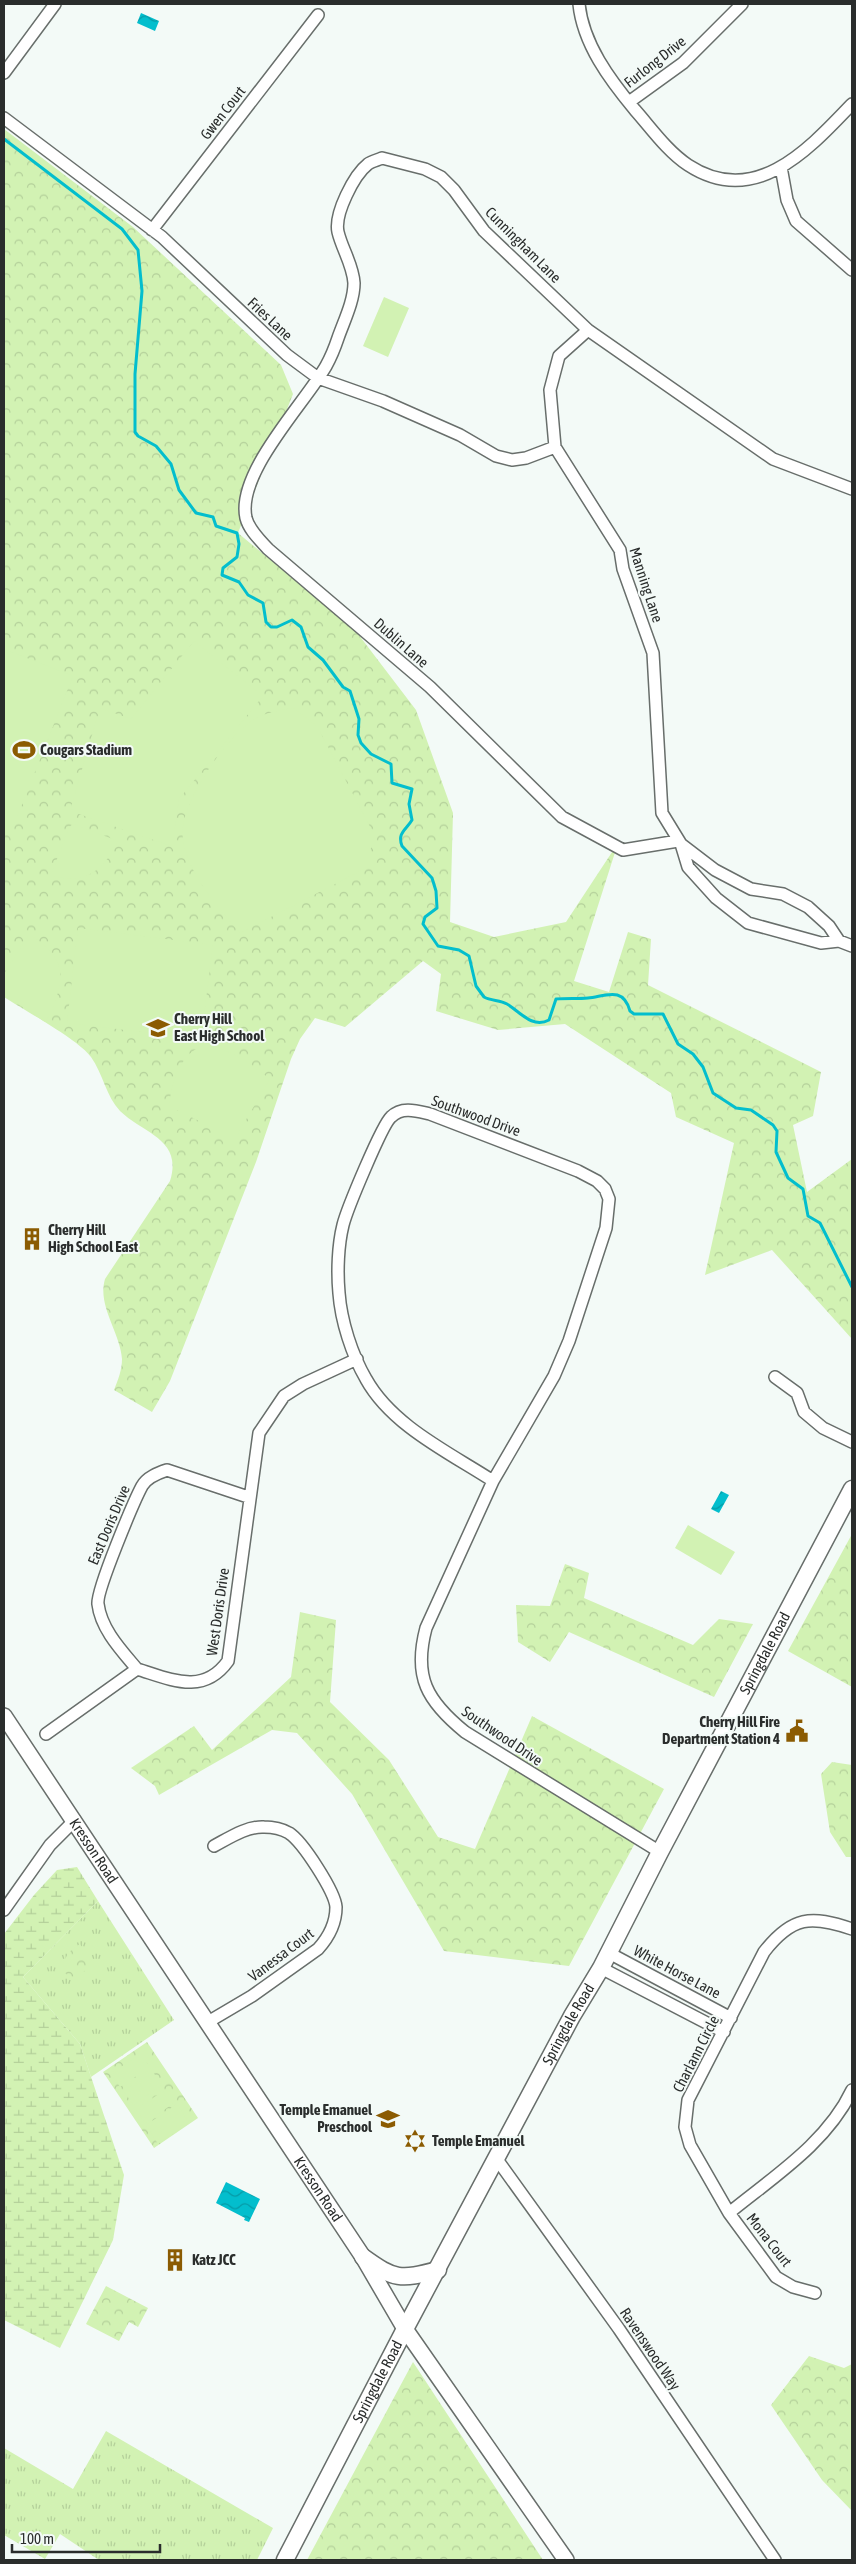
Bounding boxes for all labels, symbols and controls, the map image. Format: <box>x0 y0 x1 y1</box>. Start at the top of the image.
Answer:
street label: Furlong Drive <box>621 32 689 91</box>
street label: Gwen Court <box>197 83 249 143</box>
street label: Cunningham Lane <box>482 203 565 286</box>
street label: Fries Lane <box>245 294 296 344</box>
street label: Manning Lane <box>626 545 667 625</box>
street label: Dublin Lane <box>371 614 432 671</box>
sports icon: Cougars Stadium <box>11 737 37 763</box>
place label: Cougars Stadium <box>40 741 132 758</box>
place label: Cherry Hill East High School <box>174 1010 265 1044</box>
school or university icon: Cherry Hill East High School <box>145 1015 171 1041</box>
street label: Southwood Drive <box>429 1092 523 1140</box>
place label: Cherry Hill High School East <box>48 1221 139 1255</box>
building icon: Cherry Hill High School East <box>19 1226 45 1252</box>
street label: East Doris Drive <box>84 1482 133 1567</box>
street label: West Doris Drive <box>203 1567 232 1657</box>
street label: Springdale Road <box>736 1609 793 1697</box>
street label: Southwood Drive <box>459 1702 546 1769</box>
place label: Cherry Hill Fire Department Station 4 <box>662 1713 780 1747</box>
public building icon: Cherry Hill Fire Department Station 4 <box>784 1718 810 1744</box>
street label: Kresson Road <box>66 1815 122 1886</box>
street label: Vanessa Court <box>245 1925 317 1985</box>
street label: White Horse Lane <box>631 1942 724 2002</box>
street label: Springdale Road <box>539 1980 597 2068</box>
street label: Charlann Circle <box>669 2012 722 2095</box>
place label: Temple Emanuel Preschool <box>279 2101 373 2135</box>
school or university icon: Temple Emanuel Preschool <box>375 2106 401 2132</box>
synagogue icon: Temple Emanuel <box>402 2128 428 2154</box>
place label: Temple Emanuel <box>432 2132 526 2149</box>
street label: Kresson Road <box>291 2153 346 2225</box>
street label: Mona Court <box>743 2210 795 2270</box>
building icon: Katz JCC <box>162 2247 188 2273</box>
place label: Katz JCC <box>192 2251 236 2268</box>
street label: Ravenswood Way <box>617 2304 684 2393</box>
street label: Springdale Road <box>349 2337 406 2425</box>
scale bar <box>12 2522 160 2554</box>
text: 100 m <box>20 2530 54 2547</box>

